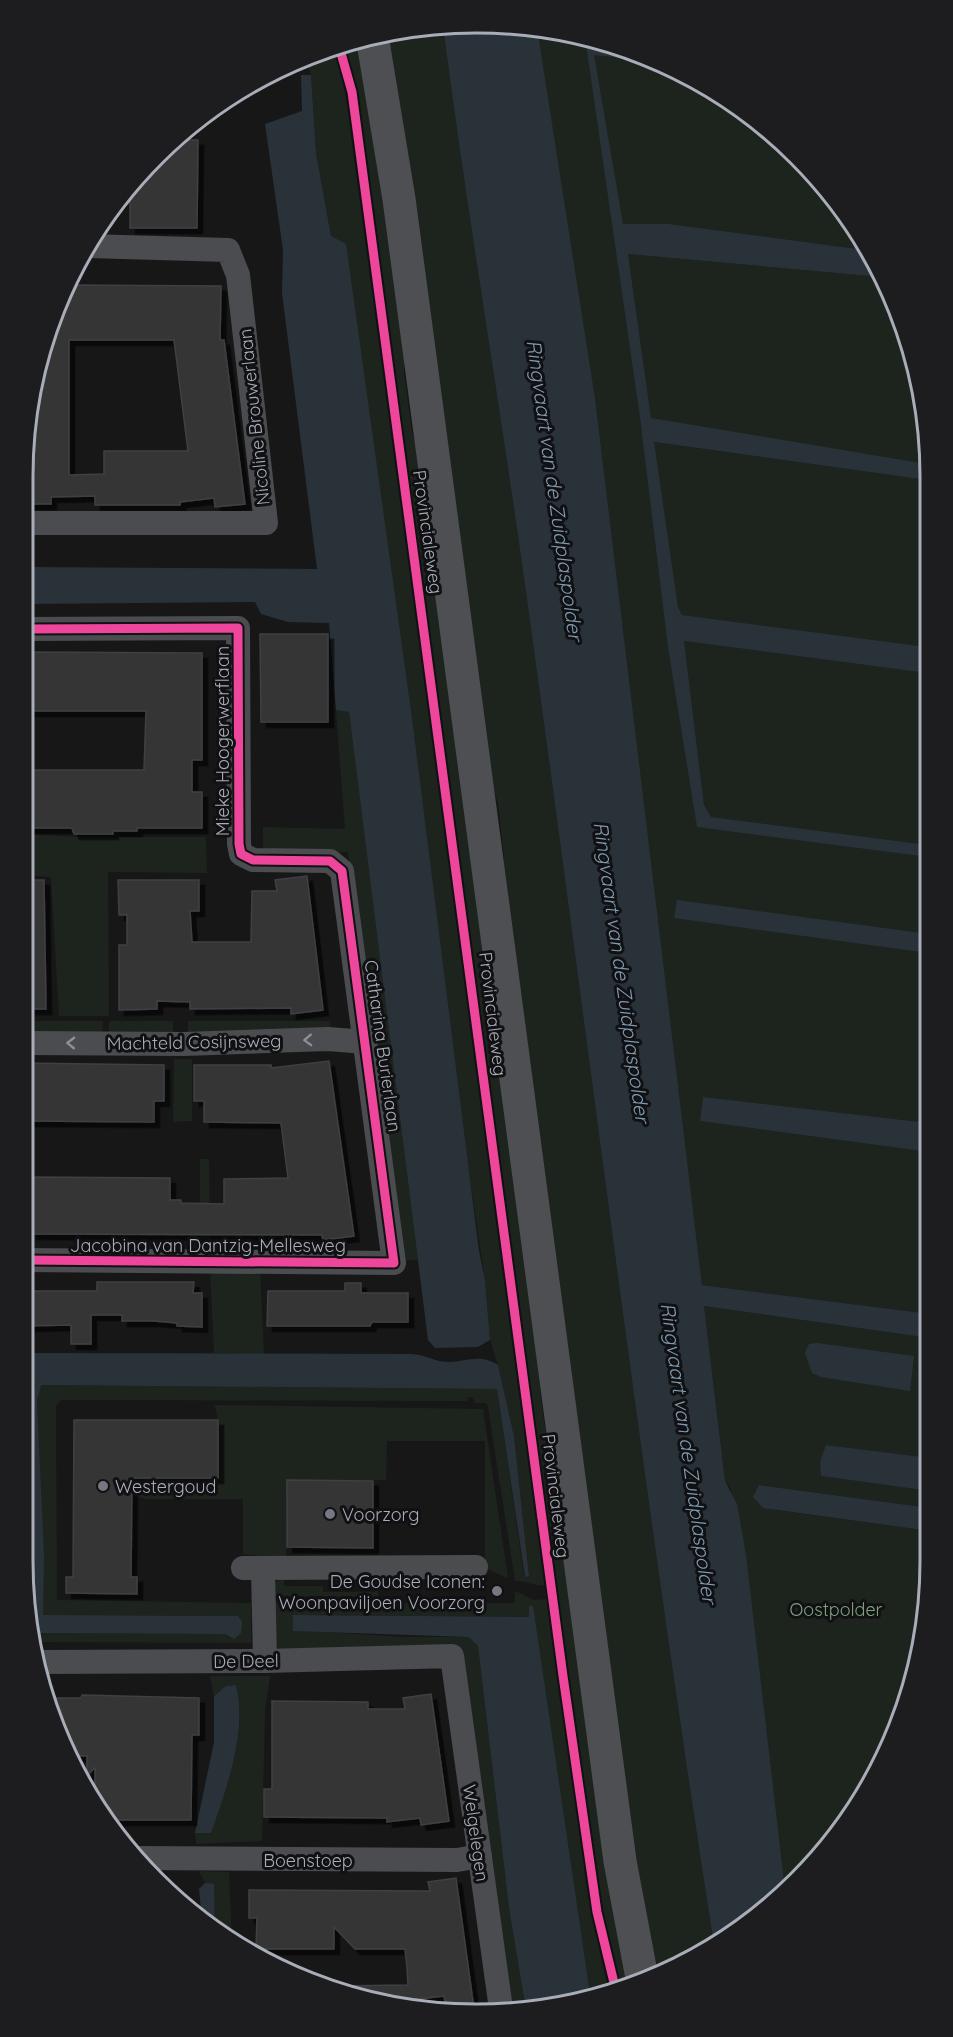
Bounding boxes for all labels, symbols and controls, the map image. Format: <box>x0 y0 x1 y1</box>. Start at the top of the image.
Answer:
street label: Nicoline Brouwerlaan <box>233 328 275 506</box>
water label: Ringvaart van de Zuidplaspolder <box>521 338 589 644</box>
street label: Provincialeweg <box>408 469 448 595</box>
street label: Mieke Hoogerwerflaan <box>211 646 234 836</box>
water label: Ringvaart van de Zuidplaspolder <box>588 820 656 1126</box>
street label: Provincialeweg <box>474 951 512 1077</box>
street label: Catharina Burierlaan <box>360 959 406 1133</box>
street label: Machteld Cosijnsweg <box>106 1029 282 1055</box>
one-way arrow <box>303 1034 312 1047</box>
one-way arrow <box>66 1037 75 1049</box>
street label: Jacobina van Dantzig-Mellesweg <box>70 1234 346 1257</box>
water label: Ringvaart van de Zuidplaspolder <box>655 1301 723 1607</box>
street label: Provincialeweg <box>537 1433 575 1559</box>
place label: Westergoud <box>115 1475 216 1498</box>
marker: Westergoud <box>96 1479 110 1493</box>
place label: Voorzorg <box>342 1503 419 1526</box>
marker: Voorzorg <box>323 1507 337 1521</box>
place label: De Goudse Iconen: Woonpaviljoen Voorzorg <box>278 1570 485 1614</box>
marker: De Goudse Iconen: Woonpaviljoen Voorzorg <box>490 1584 504 1598</box>
park label: Oostpolder <box>789 1598 883 1621</box>
street label: De Deel <box>213 1649 279 1673</box>
street label: Welgelegen <box>458 1783 494 1883</box>
street label: Boenstoep <box>263 1849 353 1872</box>

